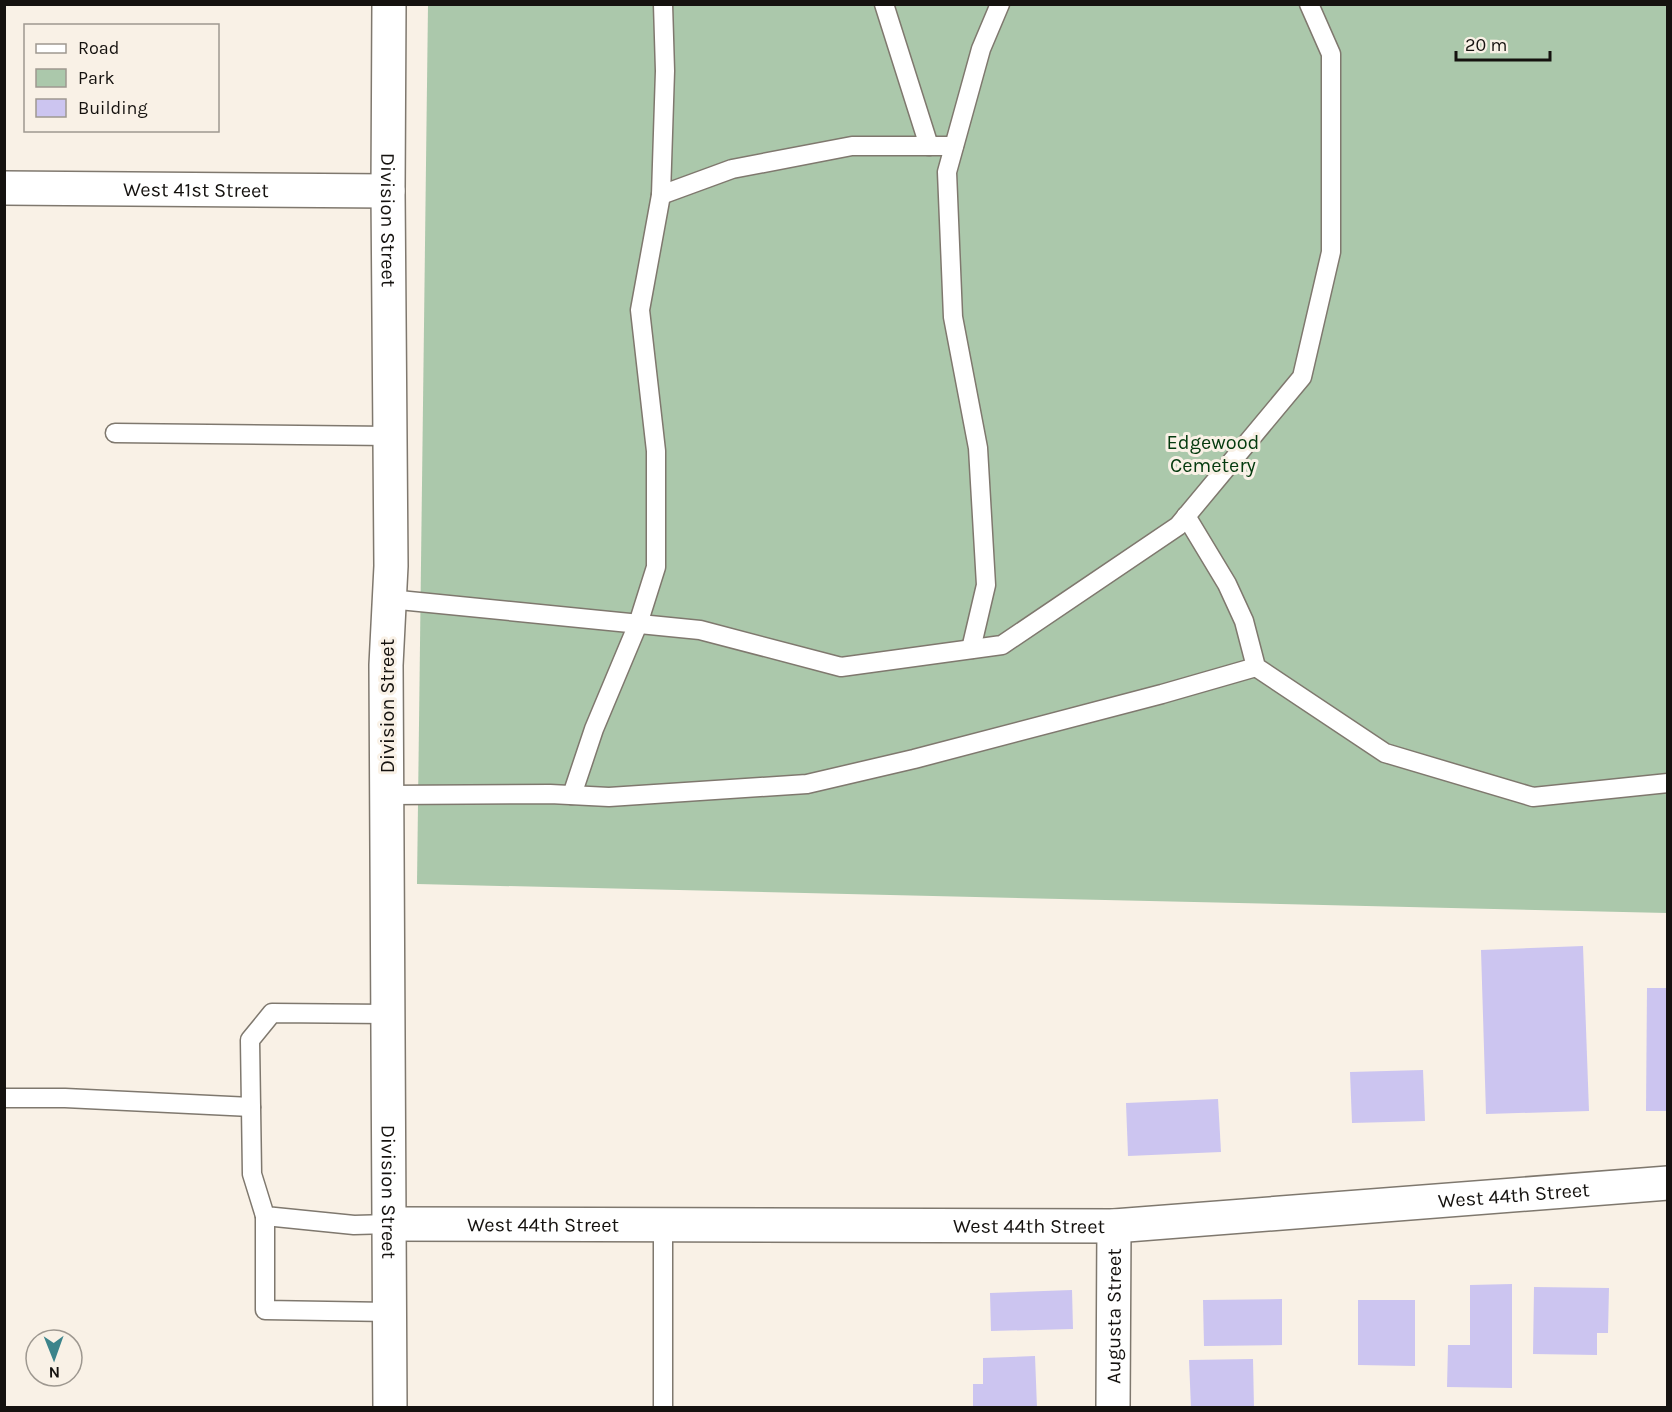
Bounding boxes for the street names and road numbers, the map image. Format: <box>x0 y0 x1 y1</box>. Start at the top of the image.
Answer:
street label: Division Street <box>376 153 400 288</box>
street label: West 41st Street <box>123 178 269 202</box>
street label: Division Street <box>376 638 399 773</box>
street label: Division Street <box>376 1125 400 1260</box>
street label: West 44th Street <box>1437 1178 1591 1213</box>
street label: West 44th Street <box>467 1213 619 1237</box>
street label: West 44th Street <box>953 1215 1105 1238</box>
street label: Augusta Street <box>1102 1248 1126 1384</box>

